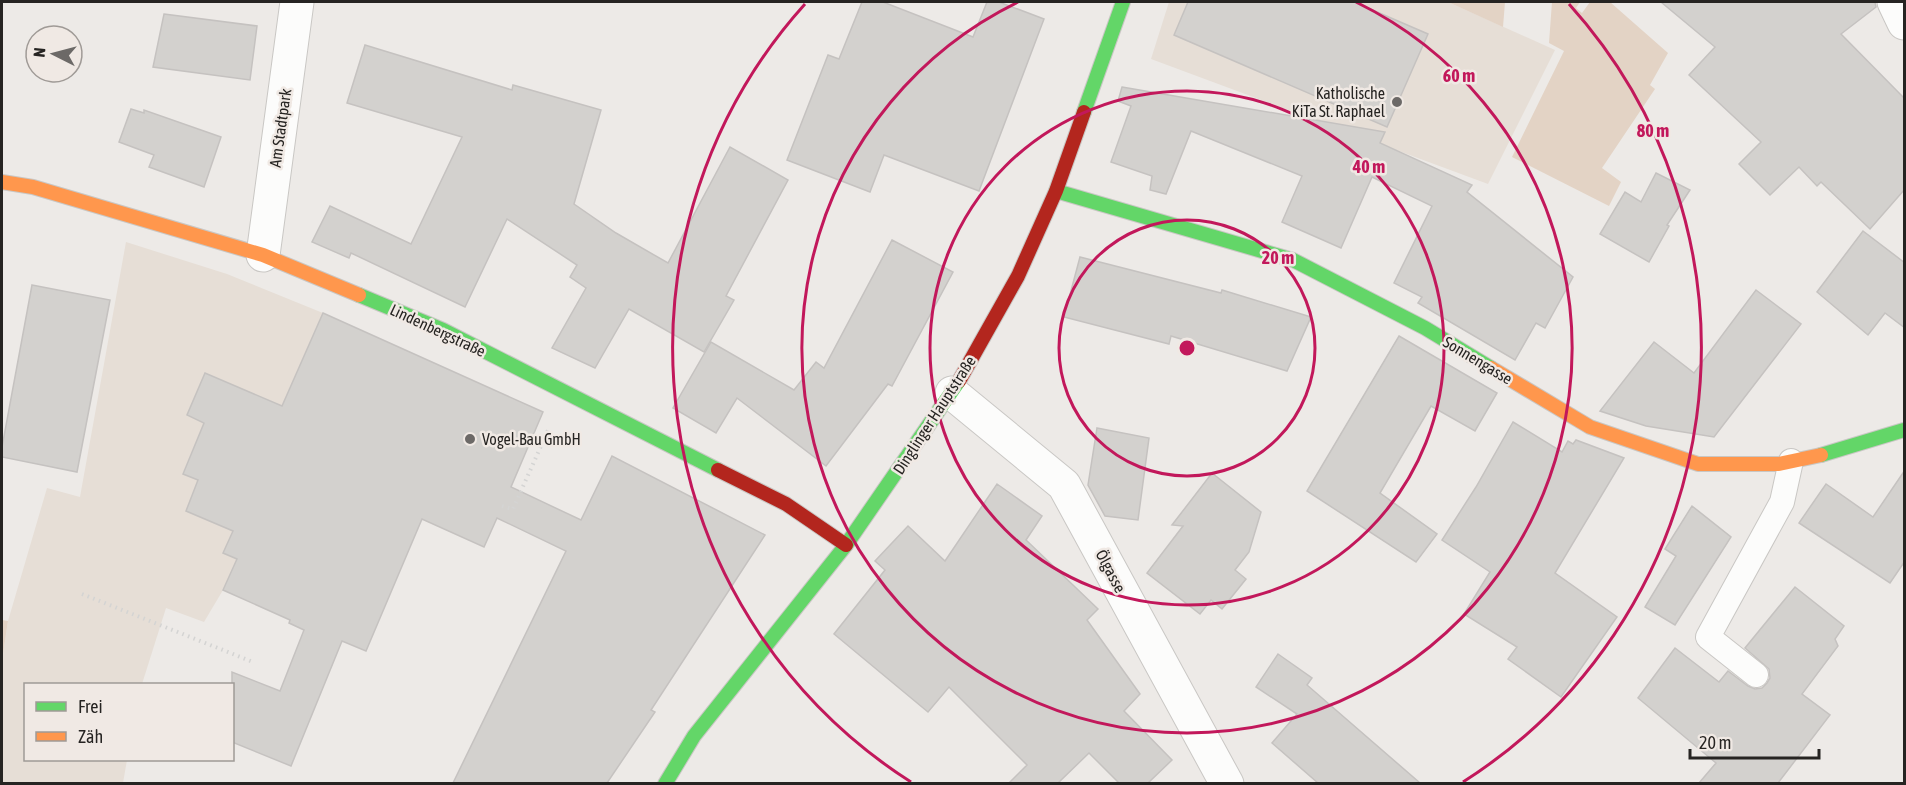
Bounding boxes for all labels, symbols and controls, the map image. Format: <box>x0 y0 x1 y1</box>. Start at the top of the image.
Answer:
north arrow <box>24 24 84 84</box>
text: N <box>30 47 49 58</box>
text: 60 m <box>1443 65 1475 86</box>
place label: Katholische KiTa St. Raphael <box>1292 84 1386 121</box>
street label: Am Stadtpark <box>266 87 295 169</box>
marker: Katholische KiTa St. Raphael <box>1390 95 1404 109</box>
text: 80 m <box>1637 120 1669 141</box>
text: 40 m <box>1352 156 1385 177</box>
text: 20 m <box>1262 247 1294 268</box>
street label: Lindenbergstraße <box>387 300 489 361</box>
street label: Sonnengasse <box>1440 332 1516 388</box>
centre of rings <box>1177 338 1197 358</box>
street label: Dinglinger Hauptstraße <box>889 353 980 478</box>
place label: Vogel-Bau GmbH <box>482 430 581 449</box>
marker: Vogel-Bau GmbH <box>463 432 477 446</box>
street label: Ölgasse <box>1091 547 1130 596</box>
legend <box>24 683 234 761</box>
text: Frei <box>78 696 103 717</box>
scale bar <box>1690 722 1819 760</box>
text: Zäh <box>78 726 103 747</box>
text: 20 m <box>1699 732 1731 753</box>

